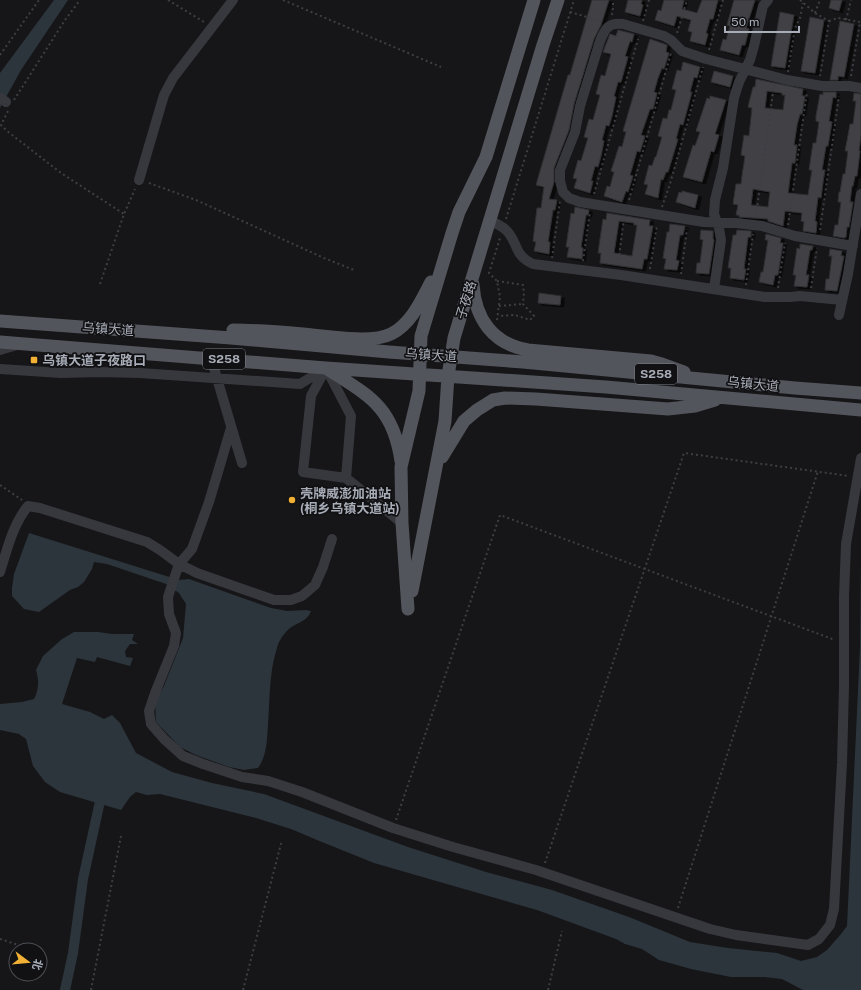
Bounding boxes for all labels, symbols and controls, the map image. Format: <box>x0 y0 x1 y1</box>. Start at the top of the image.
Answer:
scale bar <box>725 8 799 34</box>
text: 50 m <box>731 15 759 29</box>
street label: 子夜路 <box>453 279 479 321</box>
street label: 乌镇大道 <box>82 320 134 338</box>
street label: 乌镇大道 <box>405 346 457 364</box>
road number: S258 <box>203 349 245 369</box>
place label: 乌镇大道子夜路口 <box>42 353 146 368</box>
marker: 乌镇大道子夜路口 <box>29 355 39 365</box>
road number: S258 <box>635 364 677 384</box>
street label: 乌镇大道 <box>726 374 780 394</box>
place label: 壳牌威澎加油站 (桐乡乌镇大道站) <box>300 486 400 516</box>
marker: 壳牌威澎加油站 (桐乡乌镇大道站) <box>287 495 297 505</box>
north arrow <box>8 942 48 982</box>
text: 北 <box>30 958 45 972</box>

